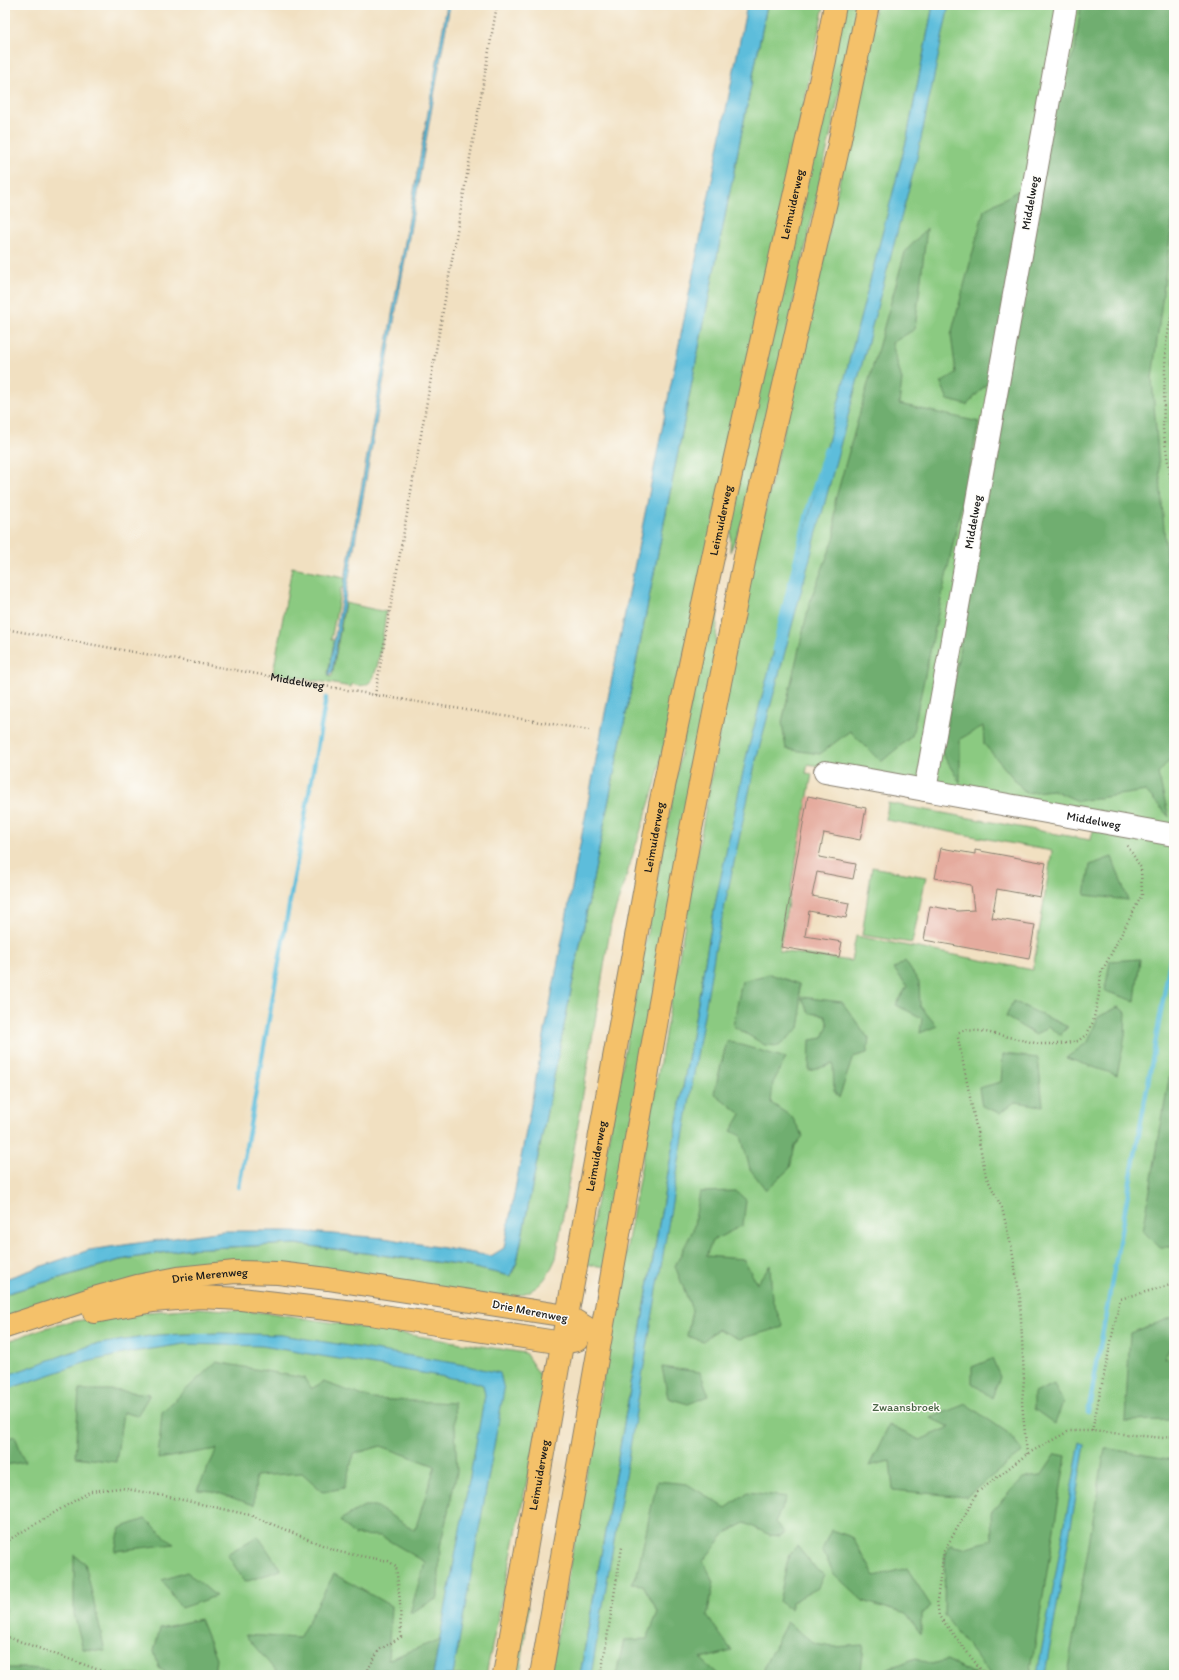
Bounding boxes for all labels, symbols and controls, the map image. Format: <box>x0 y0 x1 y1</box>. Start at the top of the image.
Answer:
street label: Leimuiderweg <box>778 167 807 241</box>
street label: Middelweg <box>1018 174 1042 231</box>
street label: Leimuiderweg <box>707 483 736 557</box>
street label: Middelweg <box>961 493 985 550</box>
street label: Middelweg <box>269 669 326 693</box>
street label: Leimuiderweg <box>641 800 668 874</box>
street label: Middelweg <box>1066 809 1123 832</box>
street label: Leimuiderweg <box>583 1119 610 1193</box>
street label: Drie Merenweg <box>170 1265 249 1286</box>
street label: Drie Merenweg <box>491 1297 570 1325</box>
park label: Zwaansbroek <box>872 1400 941 1414</box>
street label: Leimuiderweg <box>526 1438 552 1512</box>

